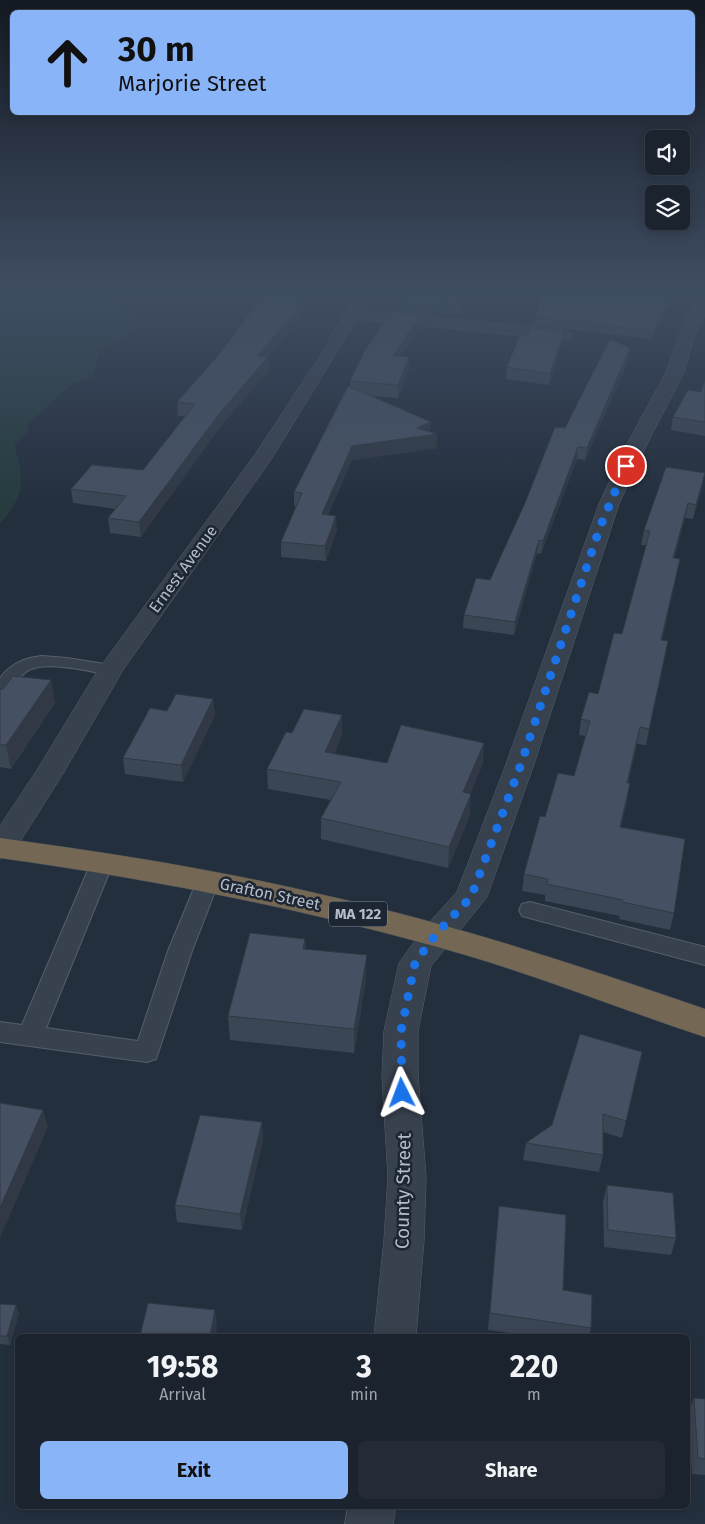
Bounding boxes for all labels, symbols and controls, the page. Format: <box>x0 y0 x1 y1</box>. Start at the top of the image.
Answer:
text: 30 m <box>118 28 195 70</box>
icon: ahead <box>35 30 100 95</box>
text: Marjorie Street <box>118 70 267 97</box>
map controls <box>645 130 690 230</box>
button: sound <box>645 130 690 175</box>
button: layers <box>645 185 690 230</box>
pin <box>605 445 647 487</box>
icon: arrive <box>612 452 640 480</box>
street label: Ernest Avenue <box>145 522 221 616</box>
street label: Grafton Street <box>218 874 322 914</box>
road number: MA 122 <box>329 902 387 926</box>
position arrow <box>375 1066 427 1118</box>
street label: County Street <box>390 1133 416 1249</box>
text: 19:58 <box>147 1349 218 1385</box>
text: 3 <box>356 1349 372 1385</box>
text: 220 <box>510 1349 558 1385</box>
text: Arrival <box>159 1385 206 1404</box>
text: min <box>350 1385 378 1404</box>
text: m <box>527 1385 541 1404</box>
button: Exit <box>40 1441 348 1499</box>
button: Share <box>358 1441 665 1499</box>

